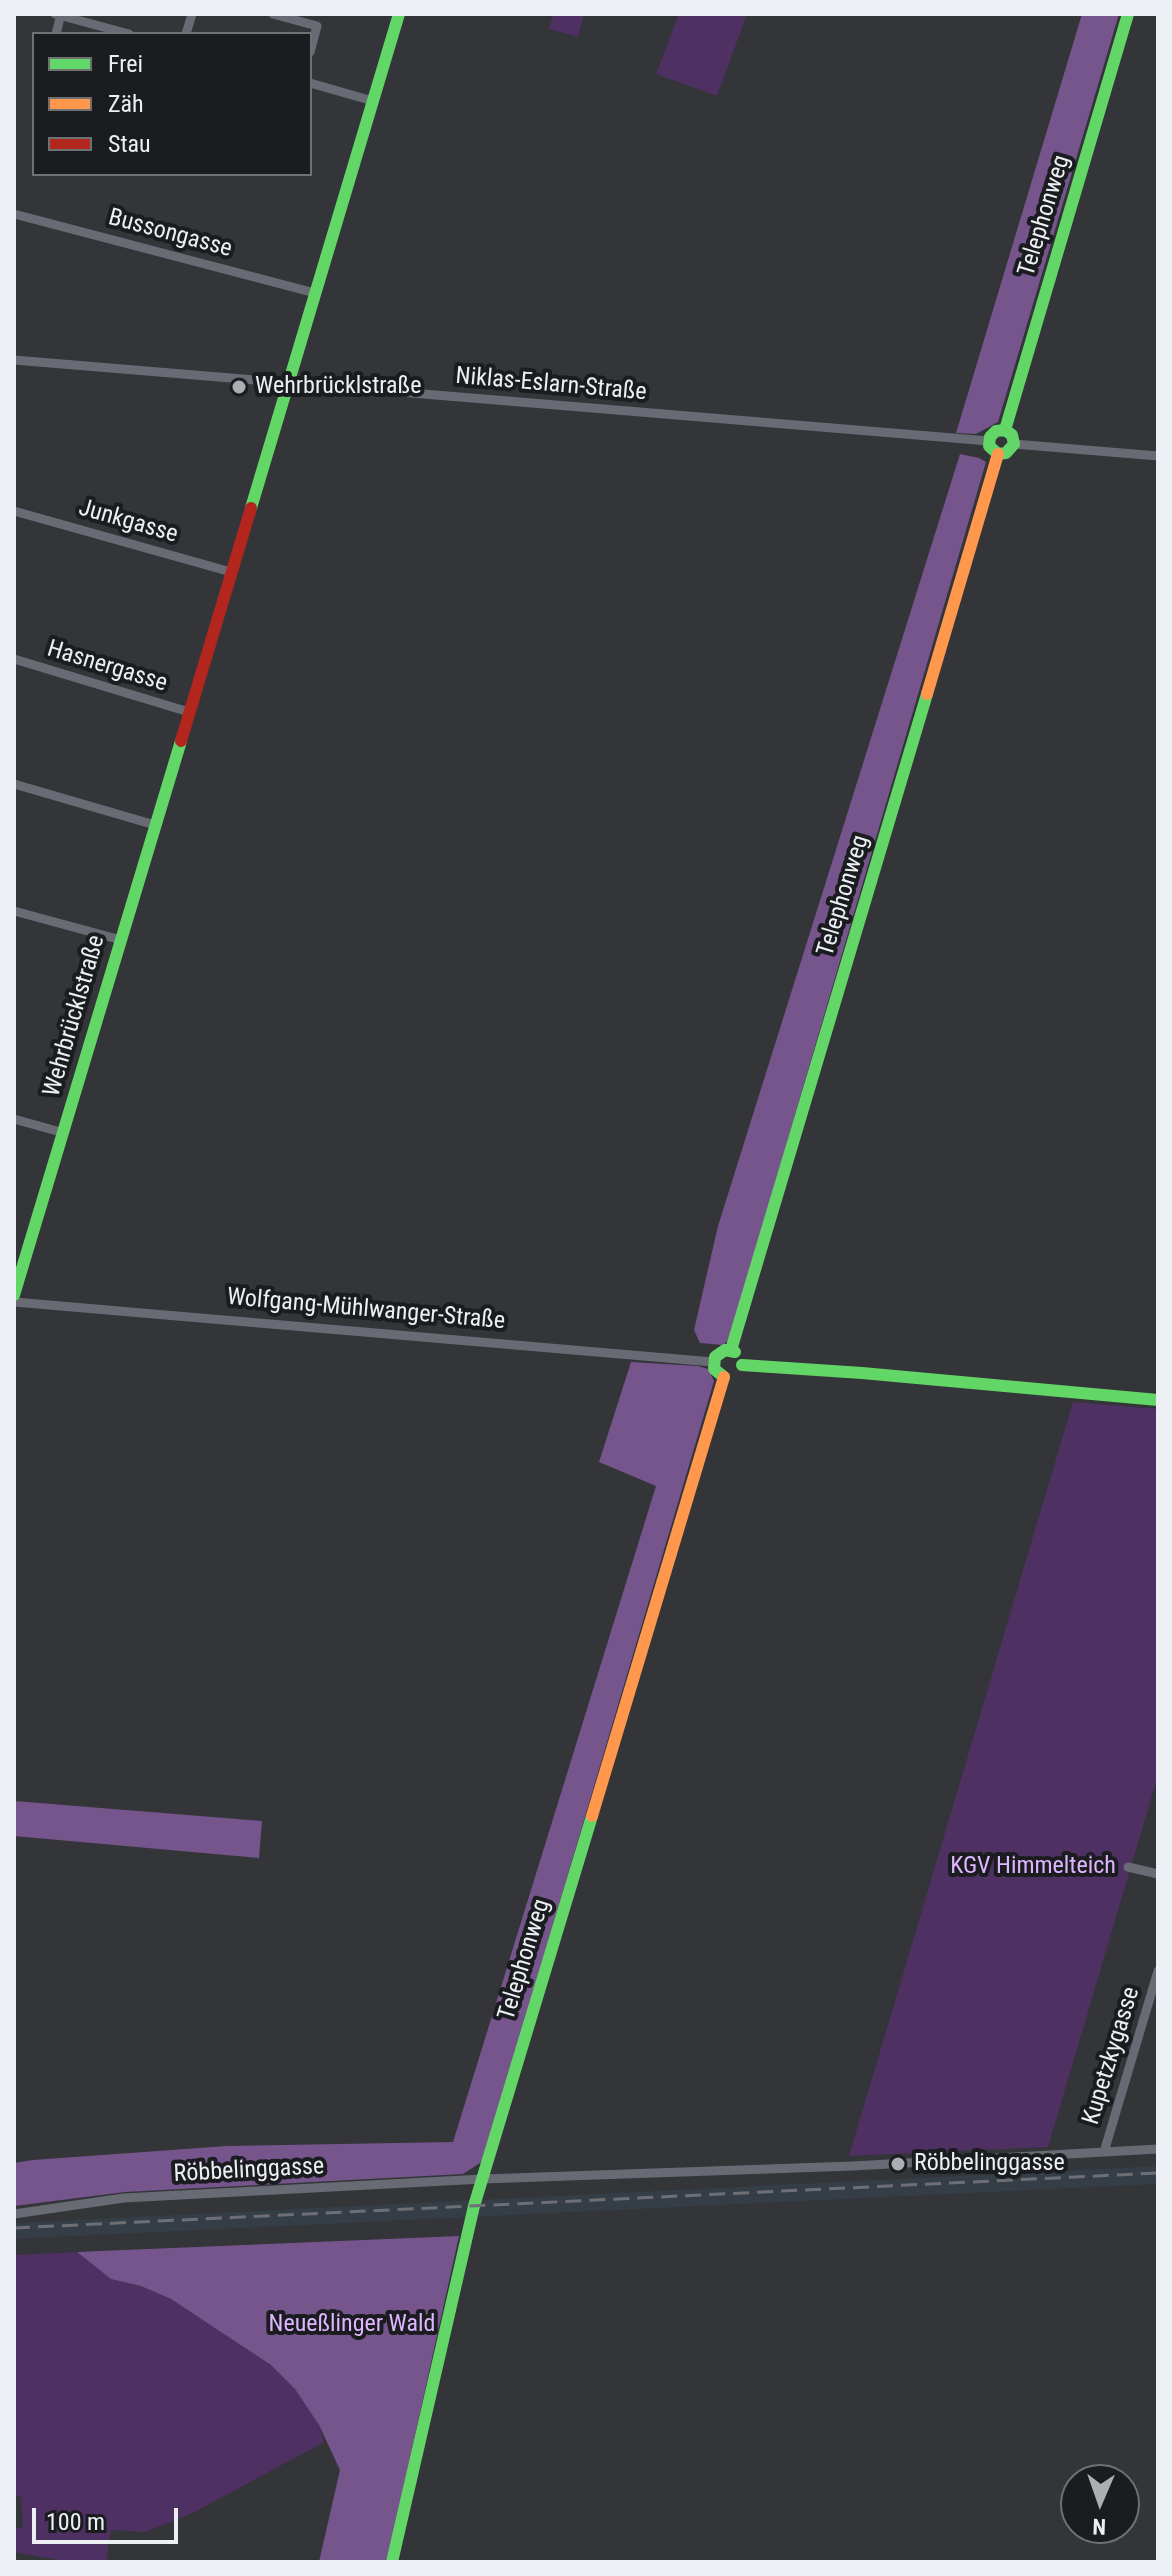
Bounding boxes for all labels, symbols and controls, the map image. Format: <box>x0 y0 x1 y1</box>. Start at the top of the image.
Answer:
legend <box>32 32 312 176</box>
text: Frei <box>108 50 143 78</box>
text: Zäh <box>108 90 144 118</box>
text: Stau <box>108 130 151 158</box>
street label: Telephonweg <box>1013 152 1077 280</box>
street label: Bussongasse <box>105 204 235 264</box>
street label: Niklas-Eslarn-Straße <box>454 362 648 408</box>
place label: Wehrbrücklstraße <box>255 373 421 401</box>
marker: Wehrbrücklstraße <box>230 378 248 396</box>
street label: Junkgasse <box>75 494 181 550</box>
street label: Hasnergasse <box>44 635 170 699</box>
street label: Telephonweg <box>812 832 876 960</box>
street label: Wehrbrücklstraße <box>38 932 112 1100</box>
street label: Wolfgang-Mühlwanger-Straße <box>226 1283 506 1337</box>
park label: KGV Himmelteich <box>950 1853 1116 1881</box>
street label: Telephonweg <box>493 1896 557 2024</box>
street label: Kupetzkygasse <box>1077 1984 1147 2128</box>
place label: Röbbelinggasse <box>914 2150 1065 2178</box>
street label: Röbbelinggasse <box>173 2153 325 2189</box>
marker: Röbbelinggasse <box>889 2155 907 2173</box>
park label: Neueßlinger Wald <box>269 2311 435 2339</box>
north arrow <box>1060 2464 1140 2544</box>
scale bar <box>36 2492 182 2542</box>
text: 100 m <box>46 2508 105 2536</box>
text: N <box>1092 2514 1106 2539</box>

